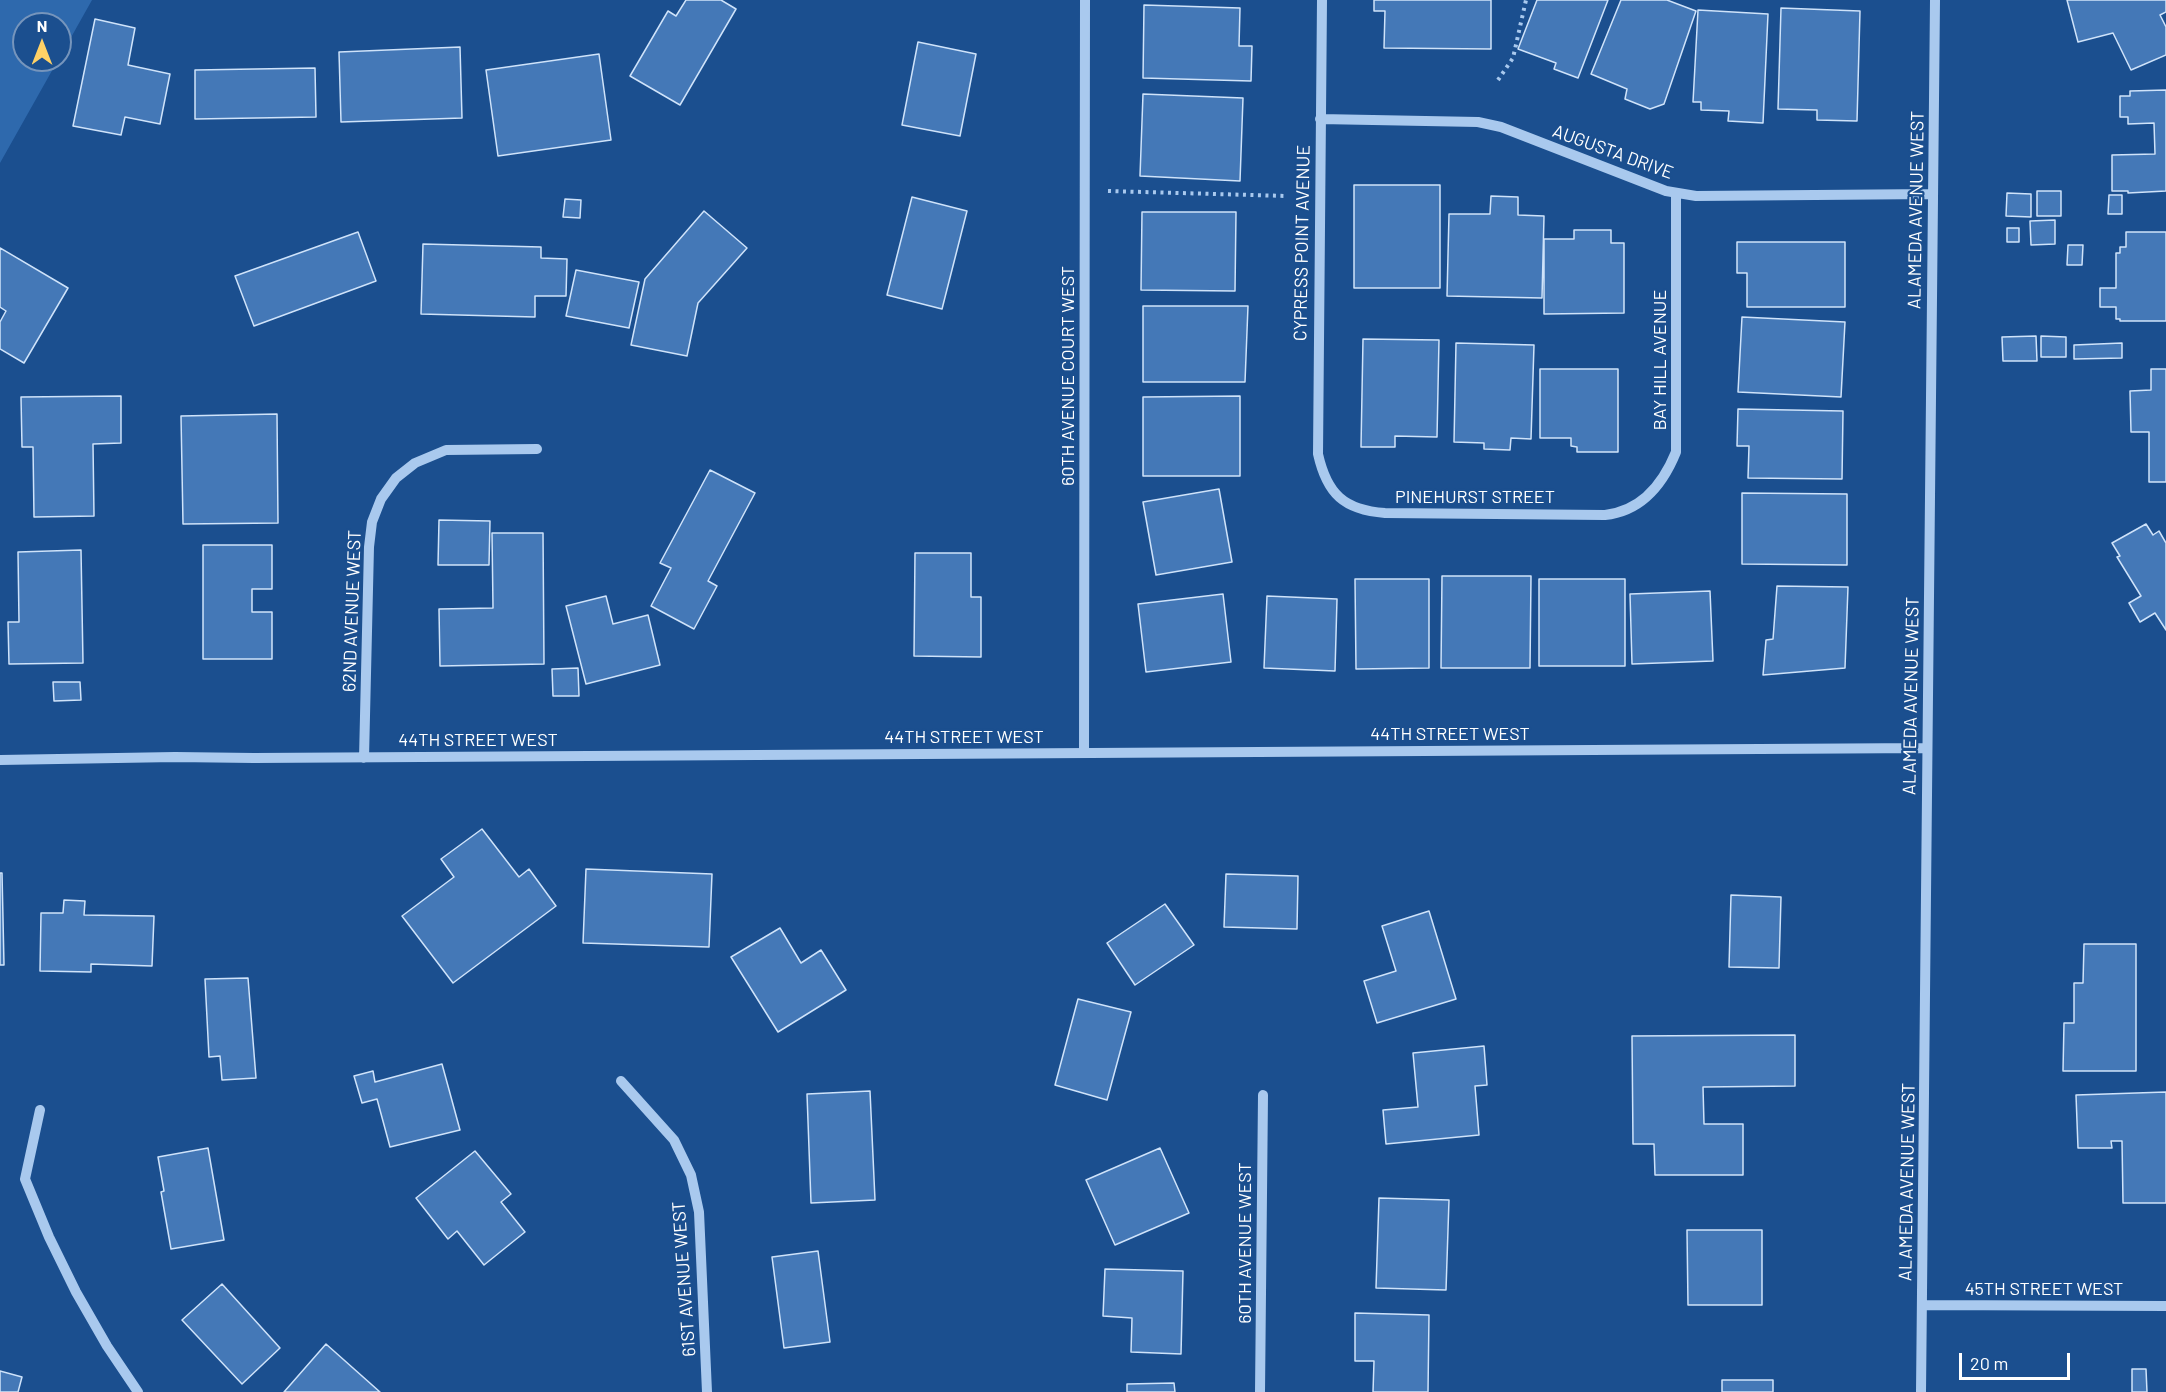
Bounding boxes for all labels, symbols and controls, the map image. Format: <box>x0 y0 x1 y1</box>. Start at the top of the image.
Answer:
north arrow <box>12 12 72 72</box>
text: N <box>37 16 47 35</box>
street label: ALAMEDA AVENUE WEST <box>1903 111 1929 309</box>
street label: AUGUSTA DRIVE <box>1550 120 1676 184</box>
street label: CYPRESS POINT AVENUE <box>1289 145 1315 341</box>
street label: 60TH AVENUE COURT WEST <box>1057 266 1079 486</box>
street label: BAY HILL AVENUE <box>1649 290 1671 430</box>
street label: PINEHURST STREET <box>1395 486 1555 508</box>
street label: 62ND AVENUE WEST <box>338 530 366 692</box>
street label: ALAMEDA AVENUE WEST <box>1898 597 1924 795</box>
street label: 44TH STREET WEST <box>1370 723 1530 745</box>
street label: 44TH STREET WEST <box>884 726 1044 748</box>
street label: 44TH STREET WEST <box>398 729 558 751</box>
street label: ALAMEDA AVENUE WEST <box>1894 1083 1920 1281</box>
street label: 60TH AVENUE WEST <box>1234 1162 1256 1324</box>
street label: 61ST AVENUE WEST <box>668 1201 700 1357</box>
street label: 45TH STREET WEST <box>1965 1278 2123 1300</box>
scale bar <box>1962 1341 2073 1379</box>
text: 20 m <box>1970 1352 2008 1374</box>

